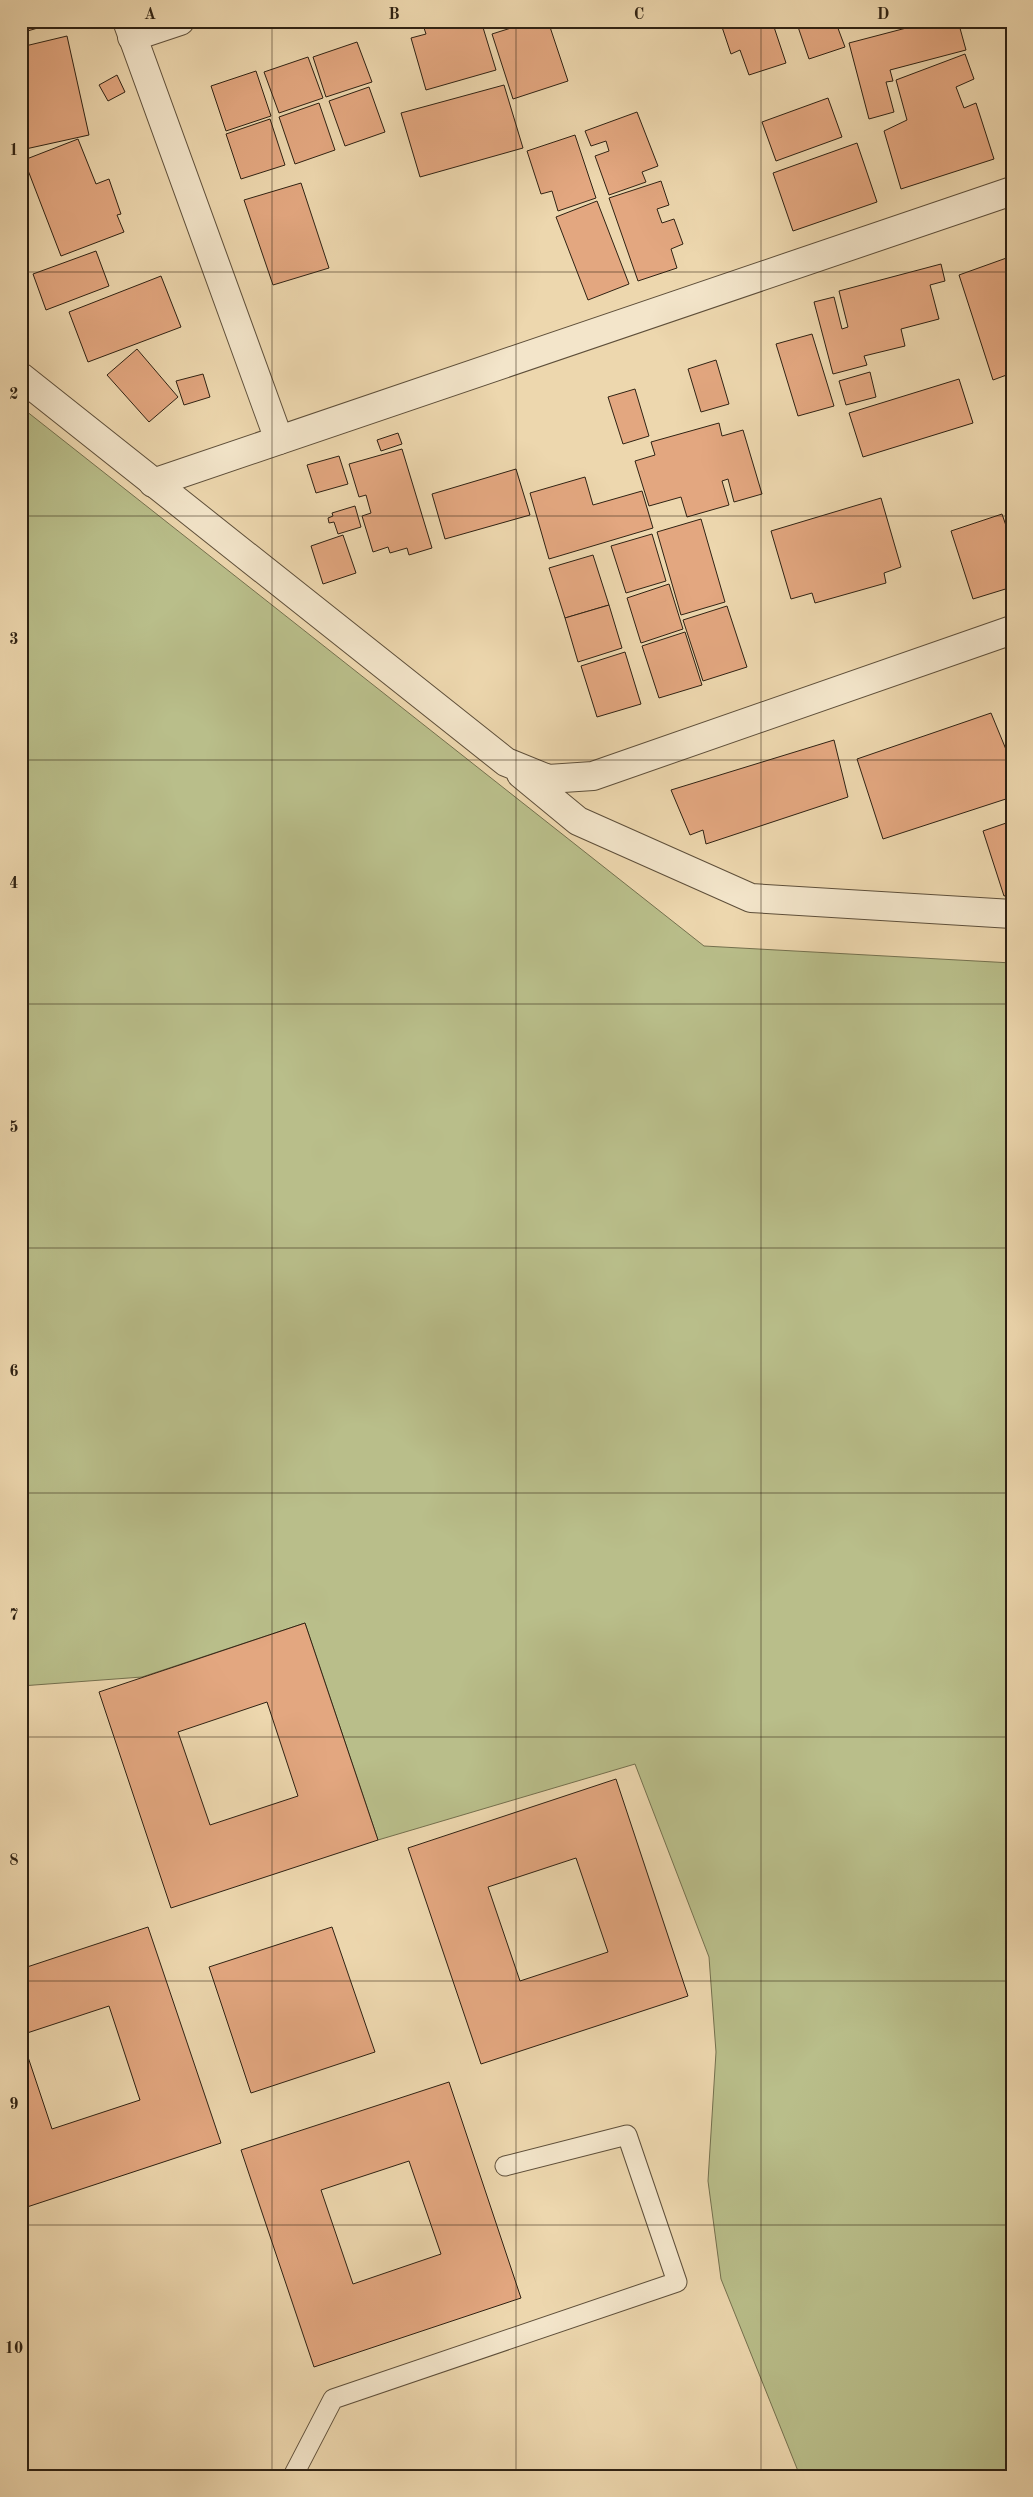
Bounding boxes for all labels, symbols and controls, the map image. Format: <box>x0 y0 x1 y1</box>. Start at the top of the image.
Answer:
text: A <box>144 7 156 23</box>
text: B <box>388 7 400 23</box>
text: C <box>634 7 644 23</box>
text: D <box>877 7 889 23</box>
text: 1 <box>9 143 19 159</box>
text: 2 <box>9 387 19 403</box>
text: 3 <box>9 632 19 648</box>
text: 4 <box>9 876 19 892</box>
text: 5 <box>9 1120 19 1136</box>
text: 6 <box>9 1364 19 1380</box>
text: 7 <box>9 1608 19 1624</box>
text: 8 <box>9 1853 19 1869</box>
text: 9 <box>9 2097 19 2113</box>
text: 10 <box>5 2341 23 2357</box>

